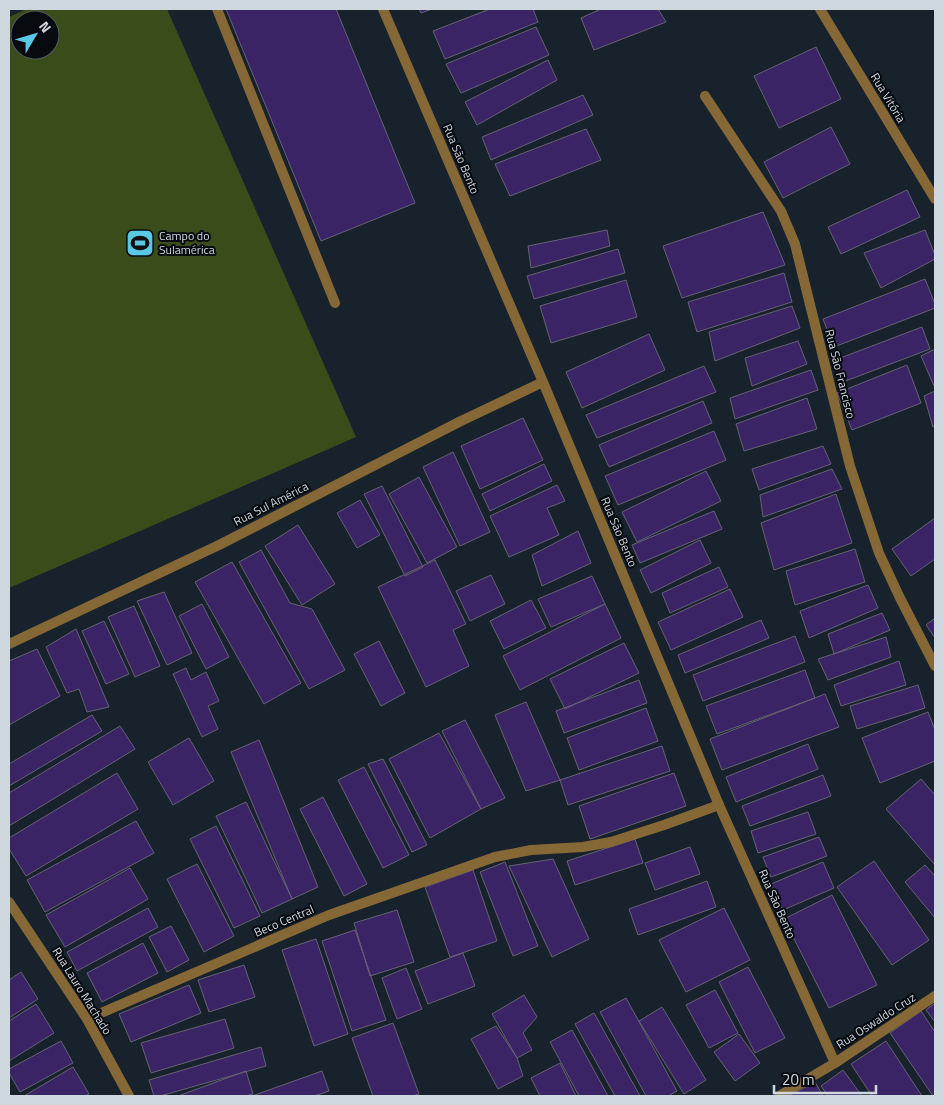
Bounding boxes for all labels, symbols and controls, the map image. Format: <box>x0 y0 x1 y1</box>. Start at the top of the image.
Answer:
north arrow <box>10 10 60 60</box>
text: N <box>34 16 57 37</box>
street label: Rua Vitória <box>866 69 911 126</box>
street label: Rua São Bento <box>438 121 485 197</box>
place label: Campo do Sulamérica <box>159 226 215 259</box>
sports icon: Campo do Sulamérica <box>125 228 155 258</box>
street label: Rua São Francisco <box>820 327 861 421</box>
street label: Rua Sul América <box>230 476 312 531</box>
street label: Rua São Bento <box>596 494 643 570</box>
street label: Rua São Bento <box>754 866 801 942</box>
street label: Beco Central <box>251 899 317 942</box>
street label: Rua Lauro Machado <box>48 943 117 1038</box>
street label: Rua Oswaldo Cruz <box>832 988 919 1053</box>
scale bar <box>774 1062 876 1094</box>
text: 20 m <box>782 1068 815 1091</box>

